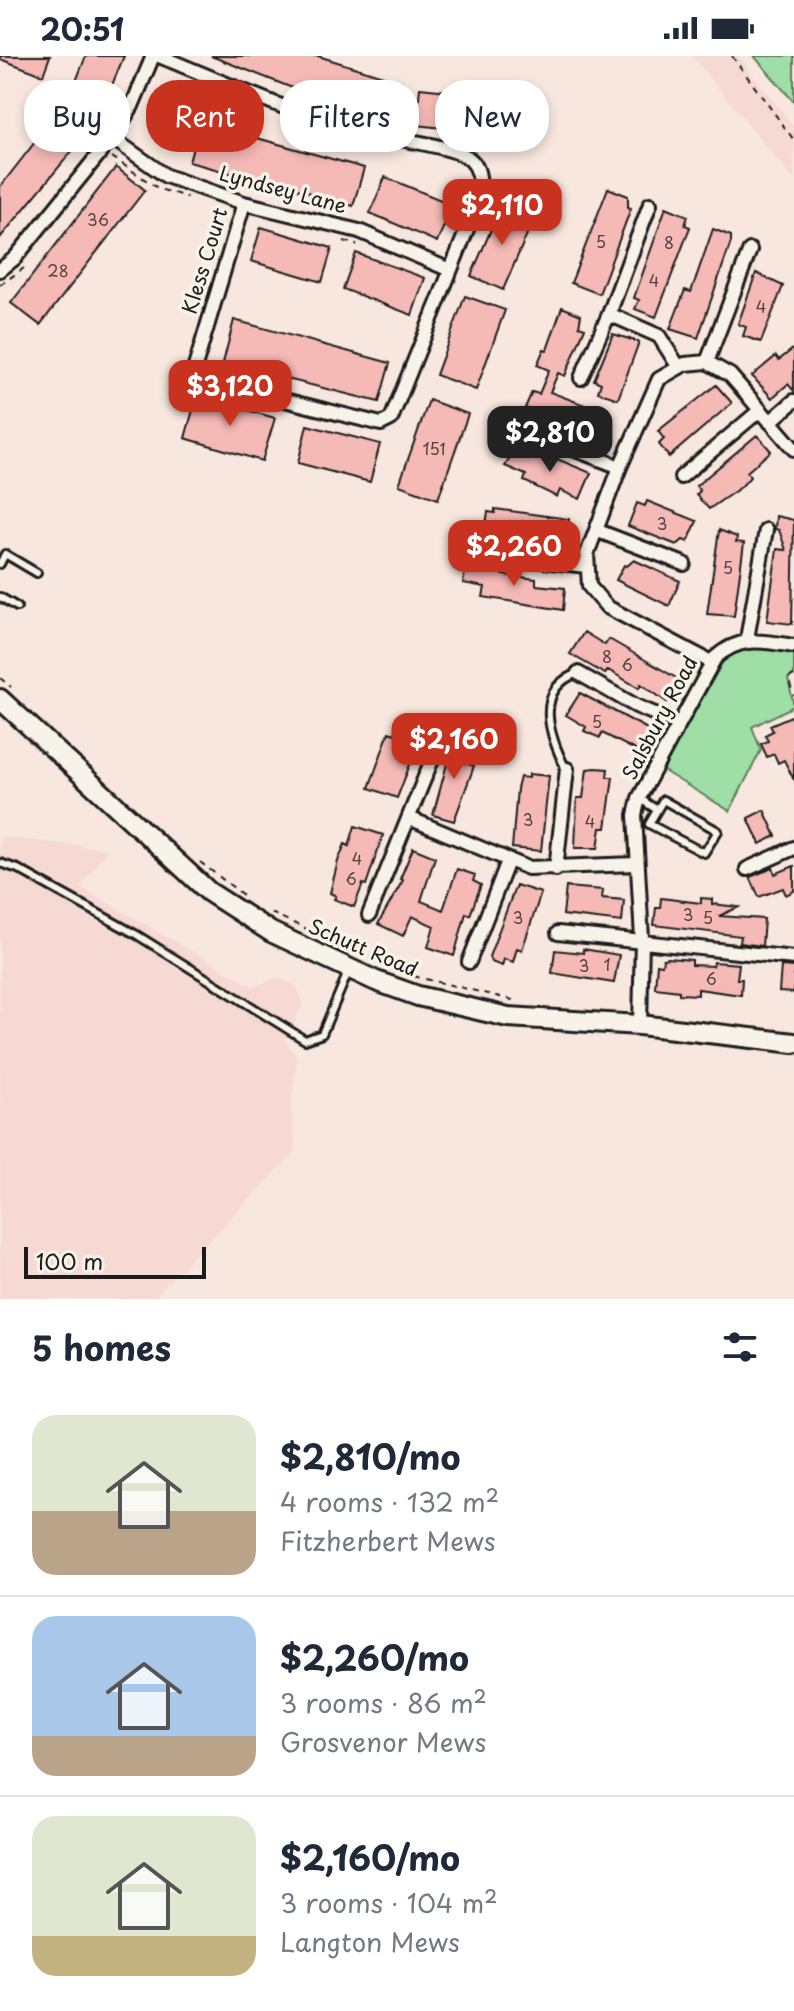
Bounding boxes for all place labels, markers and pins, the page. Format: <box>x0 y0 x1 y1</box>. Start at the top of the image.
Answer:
pin: $2,110 <box>437 179 567 247</box>
pin: $3,120 <box>165 360 295 428</box>
pin: $2,810 <box>485 406 615 474</box>
pin: $2,260 <box>449 520 579 588</box>
pin: $2,160 <box>389 713 519 781</box>

